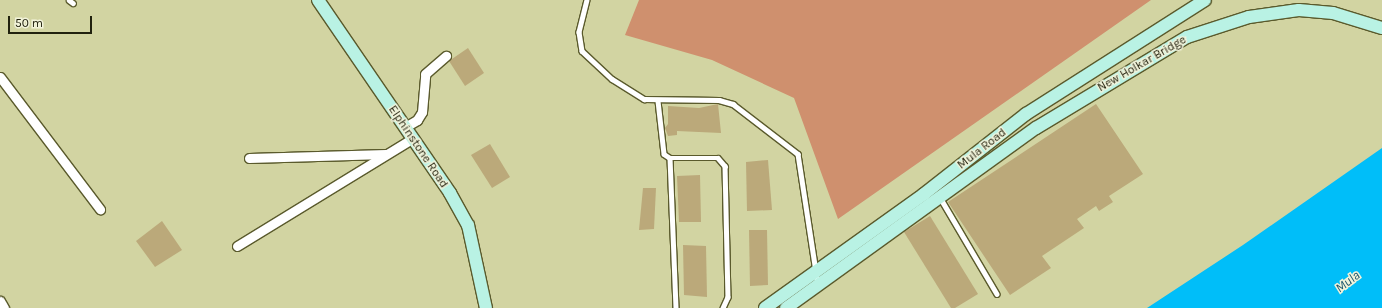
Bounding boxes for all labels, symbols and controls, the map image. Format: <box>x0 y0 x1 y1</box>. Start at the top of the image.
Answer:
scale bar <box>10 8 94 34</box>
text: 50 m <box>15 16 43 30</box>
street label: New Holkar Bridge <box>1095 33 1189 95</box>
street label: Elphinstone Road <box>385 103 451 191</box>
street label: Mula Road <box>955 126 1009 172</box>
water label: Mula <box>1333 268 1363 296</box>

